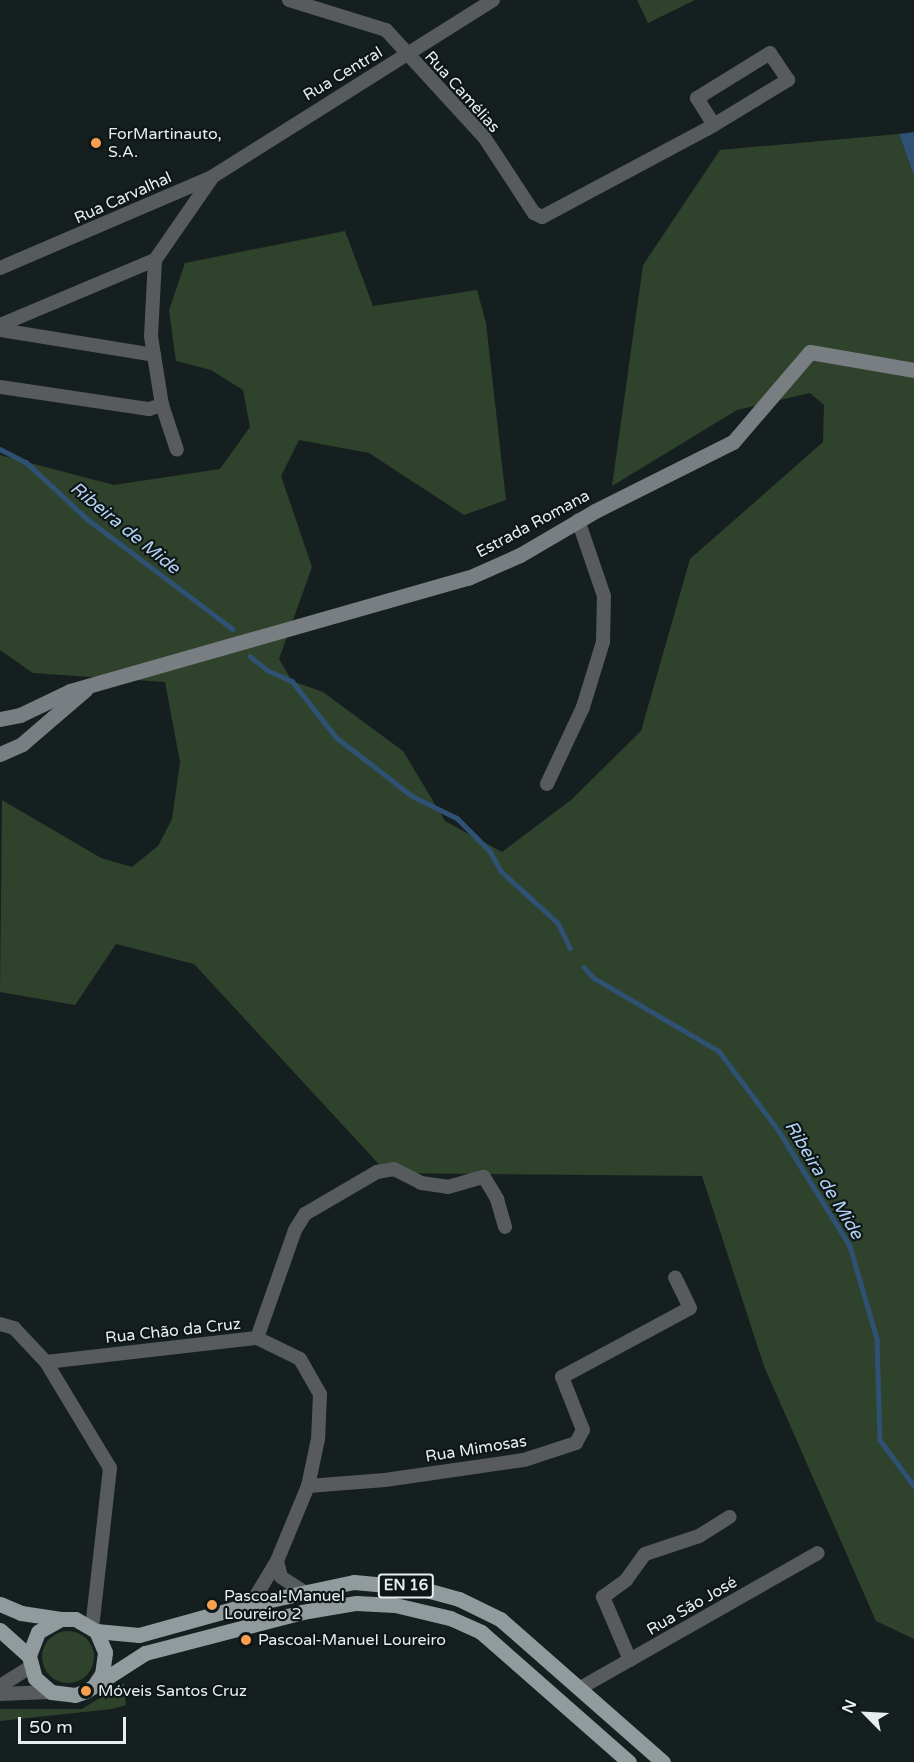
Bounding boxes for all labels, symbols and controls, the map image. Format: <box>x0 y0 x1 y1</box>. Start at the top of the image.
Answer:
street label: Rua Central <box>300 43 386 105</box>
street label: Rua Camélias <box>420 47 504 137</box>
place label: ForMartinauto, S.A. <box>108 124 222 162</box>
marker: ForMartinauto, S.A. <box>89 136 103 150</box>
street label: Rua Carvalhal <box>71 168 175 228</box>
water label: Ribeira de Mide <box>66 477 184 579</box>
street label: Estrada Romana <box>473 486 593 562</box>
water label: Ribeira de Mide <box>780 1117 868 1243</box>
street label: Rua Chão da Cruz <box>104 1314 242 1348</box>
street label: Rua Mimosas <box>424 1432 528 1466</box>
street label: Rua São José <box>643 1572 741 1640</box>
road number: EN 16 <box>378 1574 434 1598</box>
place label: Pascoal-Manuel Loureiro 2 <box>224 1586 345 1624</box>
marker: Pascoal-Manuel Loureiro 2 <box>205 1598 219 1612</box>
place label: Pascoal-Manuel Loureiro <box>258 1630 446 1650</box>
marker: Pascoal-Manuel Loureiro <box>239 1633 253 1647</box>
place label: Móveis Santos Cruz <box>98 1681 247 1701</box>
marker: Móveis Santos Cruz <box>79 1684 93 1698</box>
north arrow <box>836 1684 896 1744</box>
text: N <box>838 1697 861 1717</box>
scale bar <box>21 1705 129 1743</box>
text: 50 m <box>29 1716 73 1738</box>

